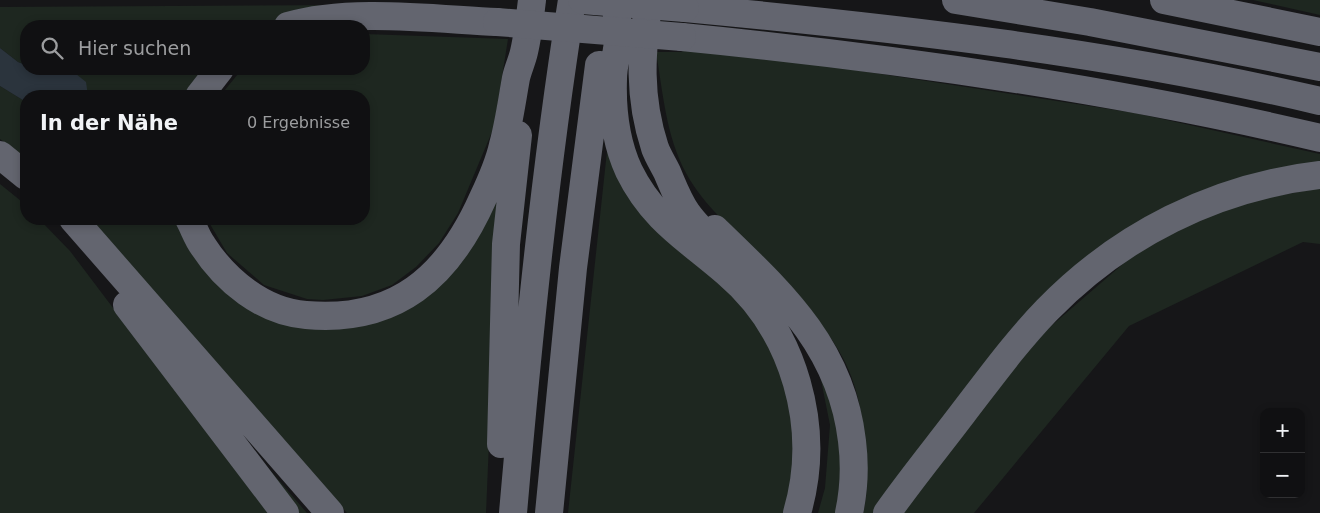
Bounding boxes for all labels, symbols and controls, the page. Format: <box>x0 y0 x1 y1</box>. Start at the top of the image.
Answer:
search box <box>20 20 370 75</box>
icon: search <box>38 34 66 62</box>
text: Hier suchen <box>78 37 191 59</box>
text: In der Nähe <box>40 111 178 135</box>
text: 0 Ergebnisse <box>247 113 350 132</box>
map controls <box>1260 408 1305 498</box>
button: + <box>1260 408 1305 453</box>
button: − <box>1260 453 1305 498</box>

